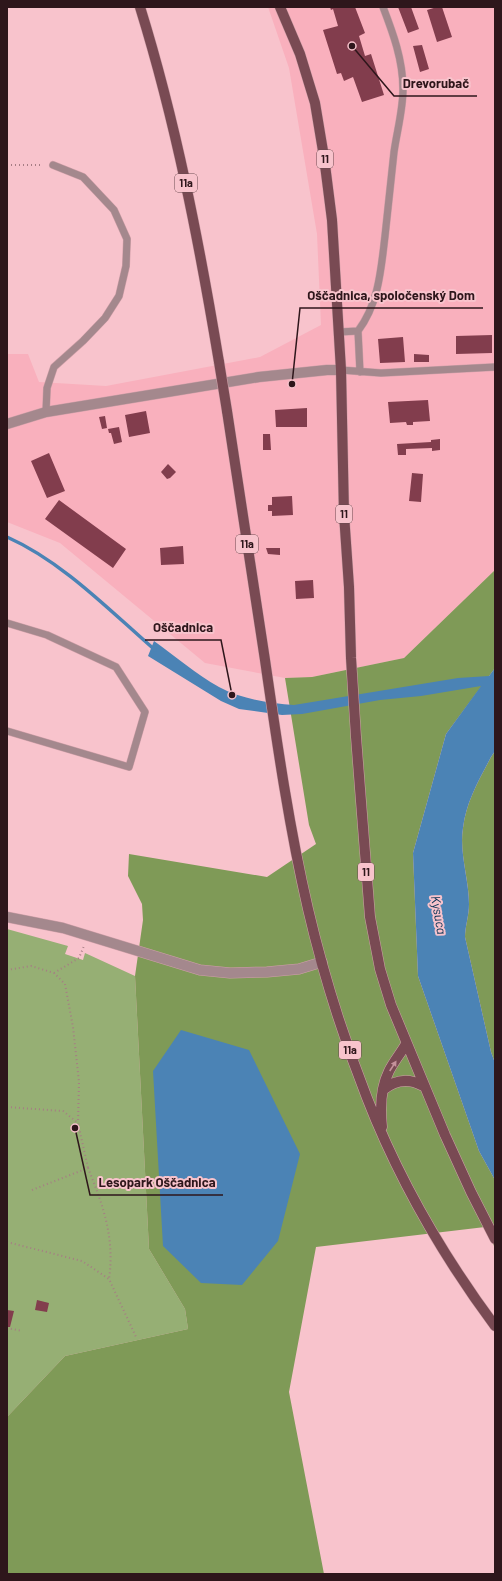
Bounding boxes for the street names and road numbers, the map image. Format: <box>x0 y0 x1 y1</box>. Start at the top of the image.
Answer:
road number: 11 <box>317 150 333 168</box>
road number: 11a <box>175 174 197 192</box>
road number: 11 <box>336 505 352 523</box>
road number: 11a <box>236 535 258 553</box>
road number: 11 <box>358 863 374 881</box>
road number: 11a <box>339 1041 361 1059</box>

